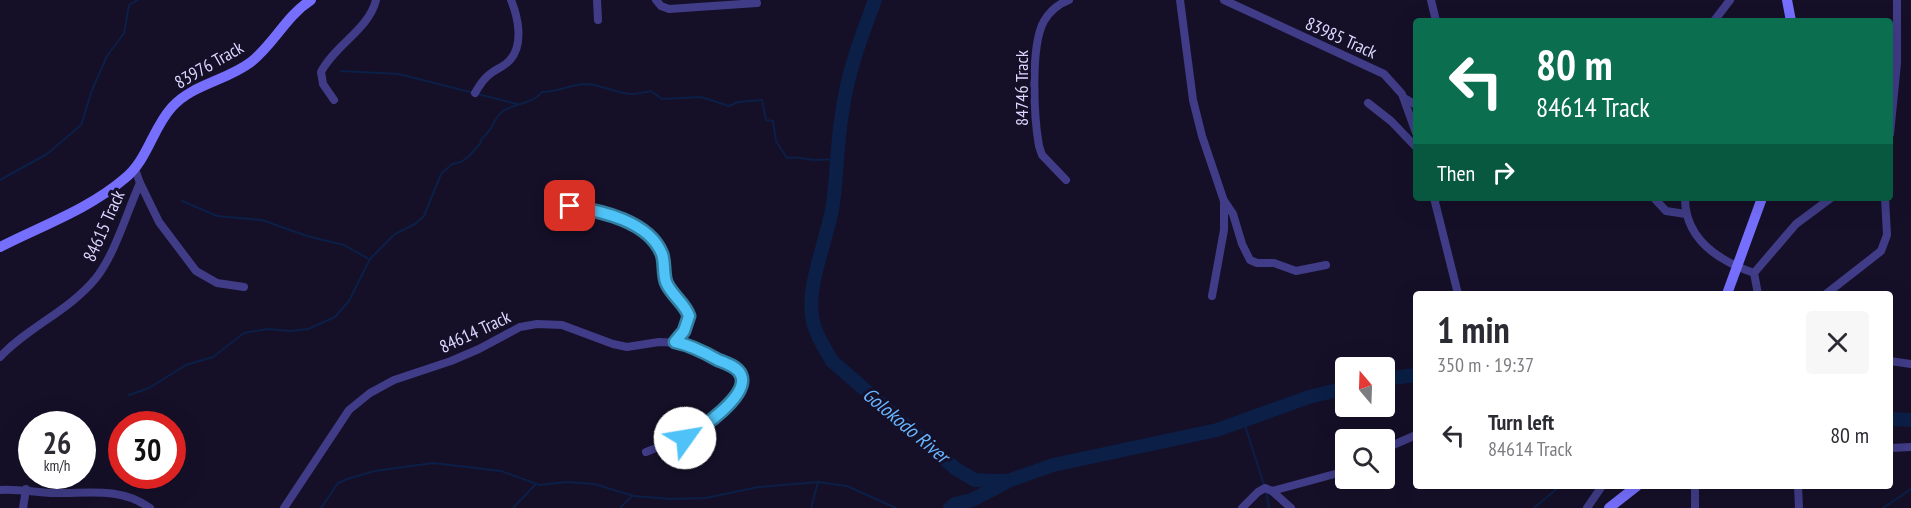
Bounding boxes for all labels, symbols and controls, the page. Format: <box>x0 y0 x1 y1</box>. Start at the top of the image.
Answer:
street label: 83985 Track <box>1302 12 1381 63</box>
street label: 83976 Track <box>170 36 247 93</box>
text: 80 m <box>1536 37 1613 92</box>
icon: left <box>1437 42 1515 120</box>
street label: 84746 Track <box>1010 50 1033 126</box>
text: 84614 Track <box>1536 90 1650 124</box>
icon: right <box>1487 156 1520 189</box>
text: Then <box>1437 159 1475 187</box>
pin <box>544 180 595 231</box>
street label: 84615 Track <box>78 186 129 265</box>
icon: arrive <box>553 189 586 222</box>
street label: 84614 Track <box>436 305 514 358</box>
text: 1 min <box>1437 306 1510 353</box>
button: close <box>1806 311 1869 374</box>
text: 350 m · 19:37 <box>1437 352 1534 378</box>
north arrow <box>1335 357 1395 417</box>
map controls <box>1335 357 1395 489</box>
water label: Golokodo River <box>857 381 956 470</box>
position arrow <box>653 406 717 470</box>
text: Turn left <box>1488 408 1554 436</box>
speed limit sign: 30 <box>108 411 186 489</box>
icon: left <box>1437 419 1470 452</box>
text: 80 m <box>1830 421 1869 449</box>
text: 26 <box>43 423 71 462</box>
button: search <box>1335 429 1395 489</box>
text: 84614 Track <box>1488 436 1572 462</box>
text: km/h <box>44 456 70 475</box>

